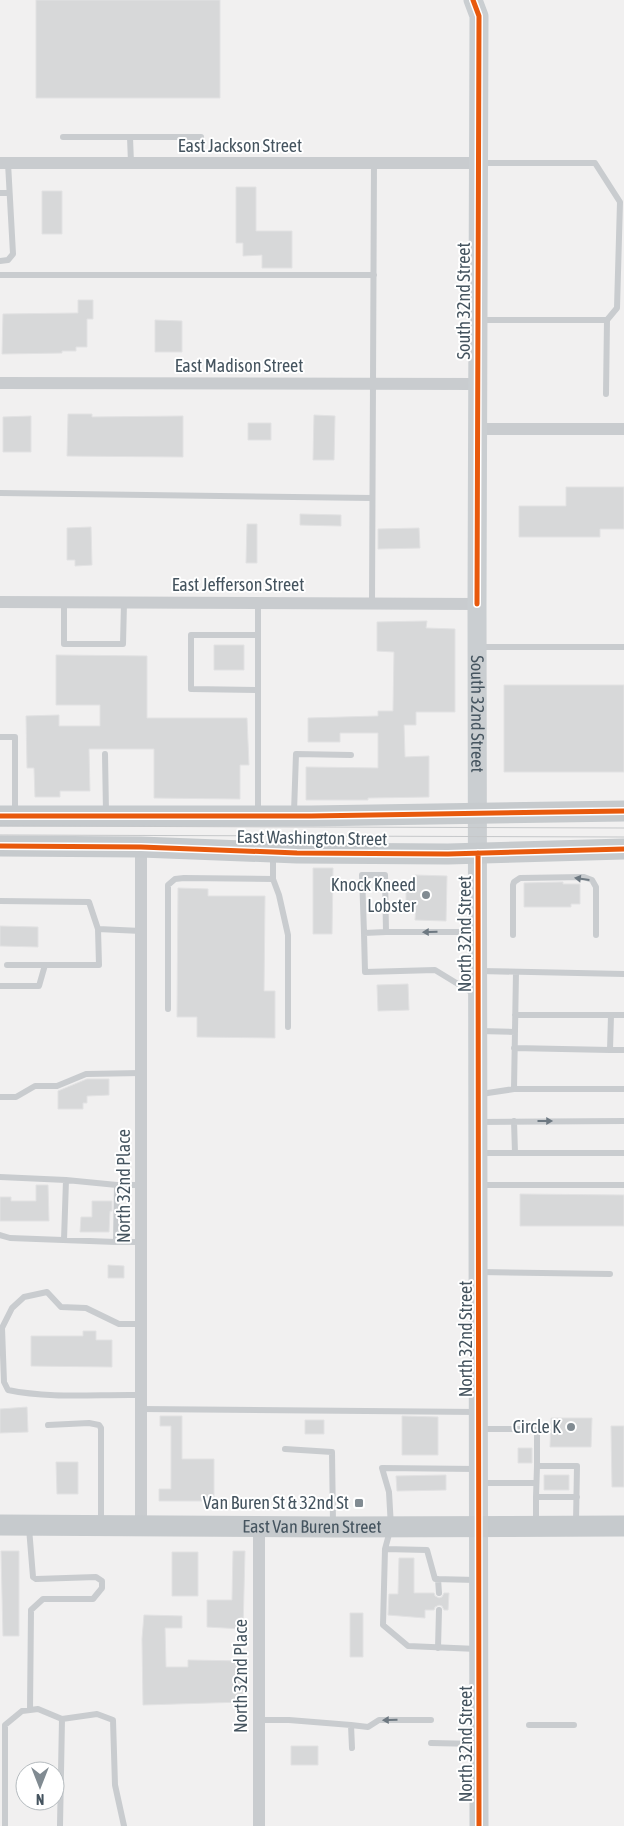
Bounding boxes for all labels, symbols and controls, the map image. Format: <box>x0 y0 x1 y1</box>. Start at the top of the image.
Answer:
street label: East Jackson Street <box>178 135 302 156</box>
street label: South 32nd Street <box>453 242 474 360</box>
street label: East Madison Street <box>175 355 303 376</box>
street label: East Jefferson Street <box>172 574 304 595</box>
street label: South 32nd Street <box>467 655 488 773</box>
street label: East Washington Street <box>236 826 388 849</box>
place label: Knock Kneed Lobster <box>331 874 417 916</box>
one-way arrow <box>574 874 590 882</box>
street label: North 32nd Street <box>454 876 475 992</box>
marker: Knock Kneed Lobster <box>420 889 432 901</box>
one-way arrow <box>422 928 438 936</box>
one-way arrow <box>537 1117 553 1125</box>
street label: North 32nd Place <box>113 1129 134 1243</box>
street label: North 32nd Street <box>455 1281 476 1397</box>
place label: Circle K <box>513 1416 561 1437</box>
marker: Circle K <box>565 1421 577 1433</box>
place label: Van Buren St & 32nd St <box>203 1492 349 1513</box>
marker: Van Buren St & 32nd St <box>353 1497 365 1509</box>
street label: East Van Buren Street <box>242 1515 382 1537</box>
street label: North 32nd Place <box>230 1619 251 1733</box>
street label: North 32nd Street <box>455 1686 476 1802</box>
one-way arrow <box>382 1716 398 1724</box>
north arrow <box>15 1761 65 1811</box>
text: N <box>36 1791 44 1807</box>

